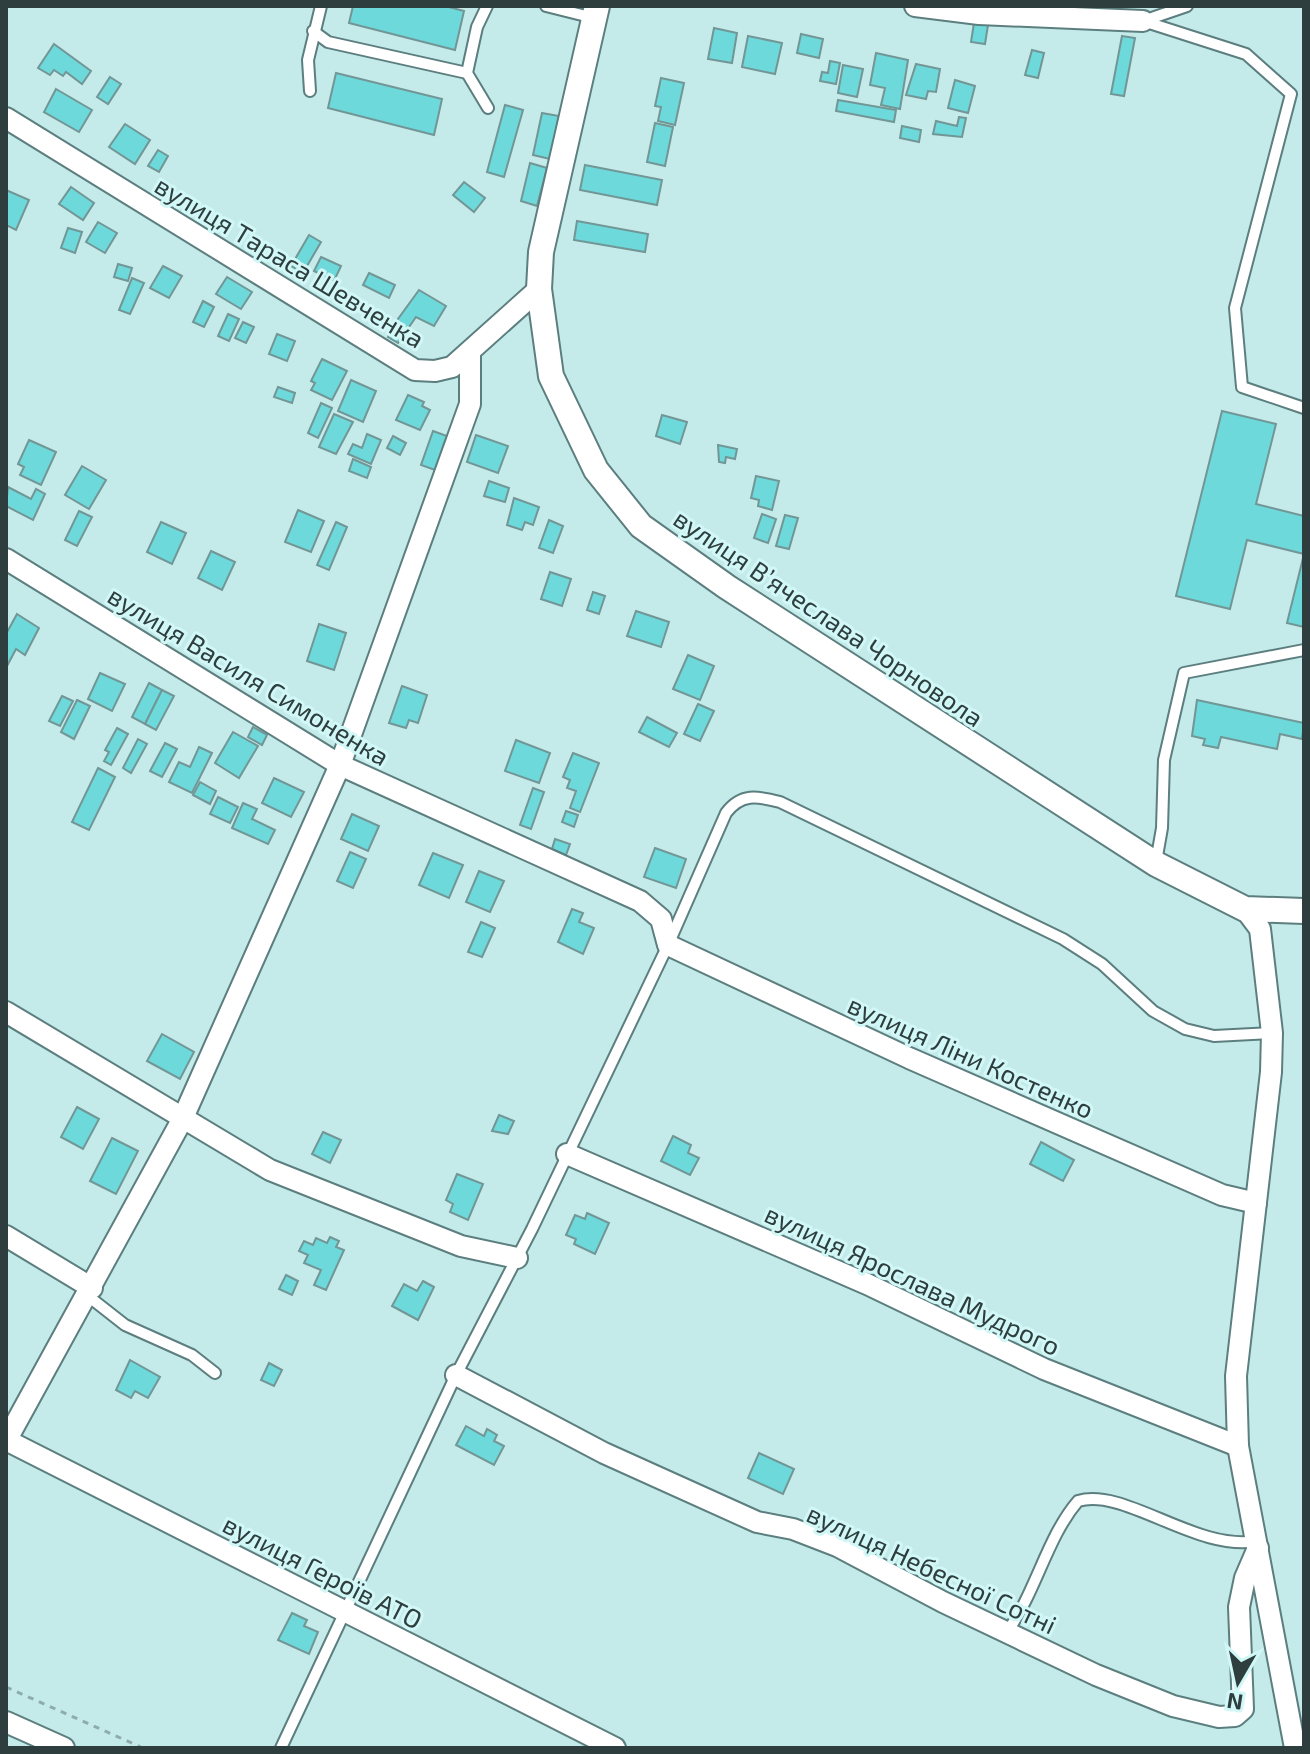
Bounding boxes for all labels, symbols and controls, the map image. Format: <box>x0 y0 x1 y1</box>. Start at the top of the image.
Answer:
street label: вулиця Тараса Шевченка <box>149 168 430 355</box>
street label: вулиця Вʼячеслава Чорновола <box>668 502 990 733</box>
street label: вулиця Василя Симоненка <box>102 579 395 772</box>
street label: вулиця Ліни Костенко <box>843 988 1099 1125</box>
street label: вулиця Ярослава Мудрого <box>760 1197 1066 1362</box>
street label: вулиця Небесної Сотні <box>802 1497 1062 1640</box>
street label: вулиця Героїв АТО <box>218 1507 428 1635</box>
north arrow <box>1198 1642 1278 1722</box>
text: N <box>1225 1689 1245 1717</box>

